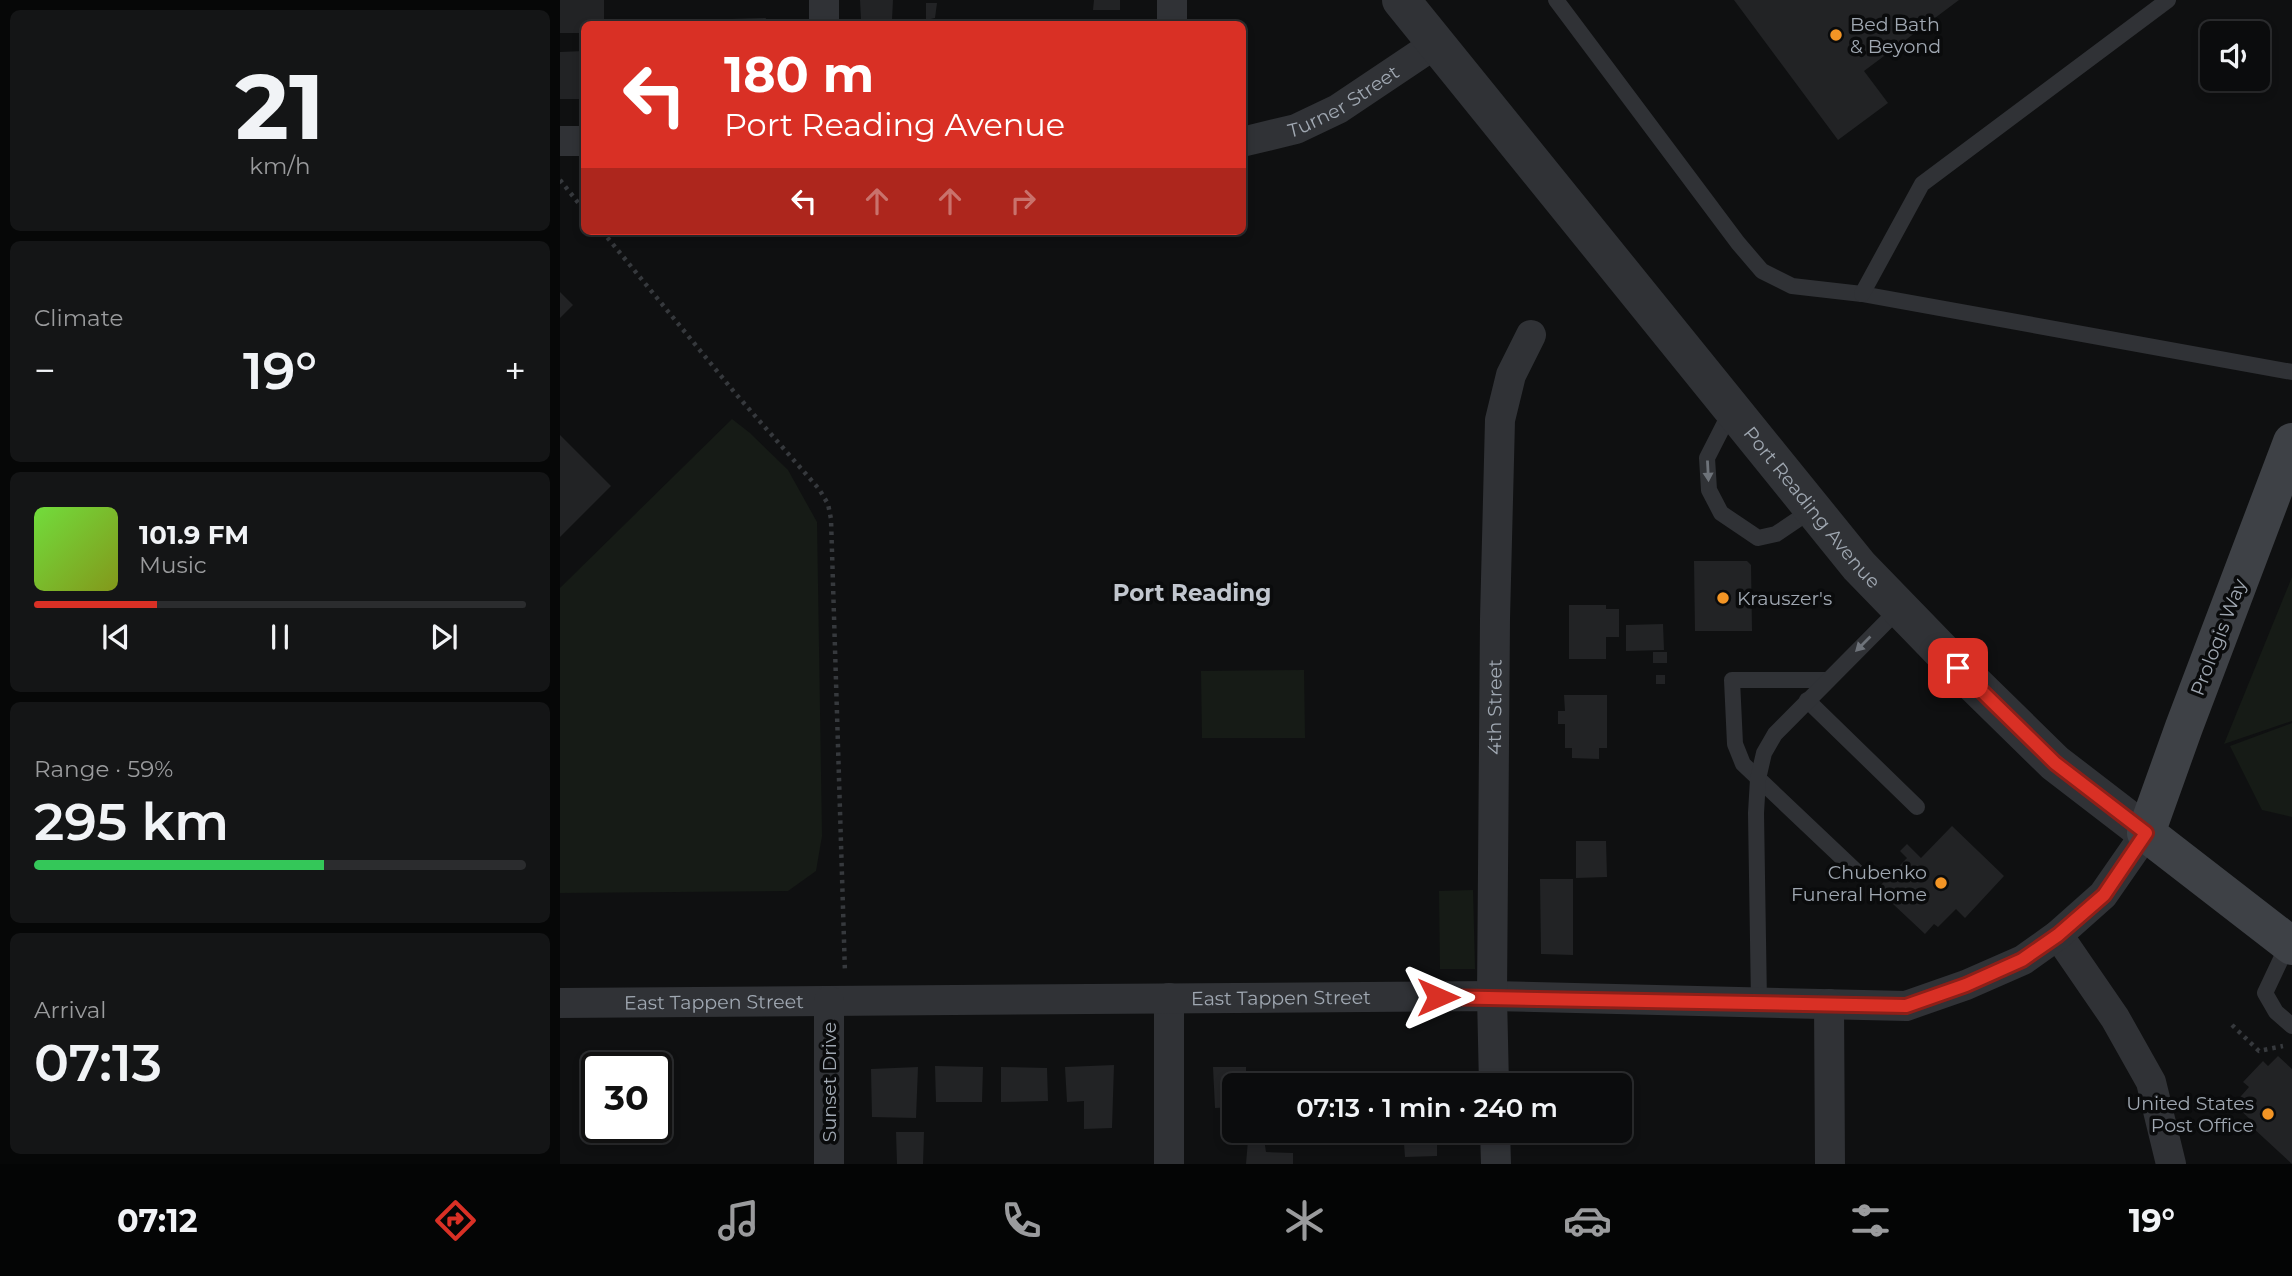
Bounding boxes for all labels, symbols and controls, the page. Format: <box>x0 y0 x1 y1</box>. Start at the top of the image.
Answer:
place label: Bed Bath & Beyond <box>1850 13 1941 58</box>
map controls <box>2200 21 2270 91</box>
button: sound <box>2200 21 2270 91</box>
marker: Bed Bath & Beyond <box>1828 27 1844 43</box>
text: 180 m <box>724 45 874 104</box>
icon: left <box>609 49 700 140</box>
text: 21 <box>235 51 325 162</box>
street label: Turner Street <box>1285 60 1404 143</box>
text: Port Reading Avenue <box>724 105 1065 144</box>
text: km/h <box>249 152 311 180</box>
icon: left <box>785 182 823 220</box>
icon: ahead <box>858 182 896 220</box>
icon: ahead <box>931 182 969 220</box>
icon: right <box>1004 182 1042 220</box>
text: Climate <box>34 304 123 332</box>
text: 19° <box>243 339 317 402</box>
text: − <box>34 347 56 394</box>
text: + <box>504 347 526 394</box>
street label: Port Reading Avenue <box>1739 422 1885 593</box>
one-way arrow <box>1702 461 1713 483</box>
text: 101.9 FM <box>139 519 249 551</box>
text: Music <box>139 551 207 579</box>
street label: Prologis Way <box>2186 575 2252 699</box>
district label: Port Reading <box>1113 579 1271 607</box>
place label: Krauszer's <box>1737 587 1832 610</box>
marker: Krauszer's <box>1715 590 1731 606</box>
icon: previous <box>97 618 135 656</box>
icon: pause <box>261 618 299 656</box>
icon: next <box>425 618 463 656</box>
one-way arrow <box>1856 635 1872 652</box>
pin <box>1928 638 1988 698</box>
icon: arrive <box>1939 649 1977 687</box>
street label: 4th Street <box>1483 659 1507 755</box>
text: Range · 59% <box>34 755 173 783</box>
text: 295 km <box>34 790 229 853</box>
place label: Chubenko Funeral Home <box>1791 861 1927 906</box>
marker: Chubenko Funeral Home <box>1933 875 1949 891</box>
position arrow <box>1401 960 1475 1034</box>
street label: East Tappen Street <box>1191 986 1371 1010</box>
street label: East Tappen Street <box>624 990 804 1015</box>
text: Arrival <box>34 996 107 1024</box>
street label: Sunset Drive <box>818 1022 841 1142</box>
text: 07:13 <box>34 1031 162 1094</box>
speed limit sign: 30 <box>581 1052 672 1143</box>
text: 07:13 · 1 min · 240 m <box>1296 1092 1558 1124</box>
place label: United States Post Office <box>2126 1092 2254 1137</box>
marker: United States Post Office <box>2260 1106 2276 1122</box>
icon: directions <box>431 1196 480 1245</box>
icon: music <box>714 1196 763 1245</box>
icon: phone <box>997 1196 1046 1245</box>
icon: climate <box>1280 1196 1329 1245</box>
icon: car <box>1563 1196 1612 1245</box>
icon: filters <box>1846 1196 1895 1245</box>
text: 07:12 <box>117 1201 198 1240</box>
text: 19° <box>2129 1201 2175 1240</box>

